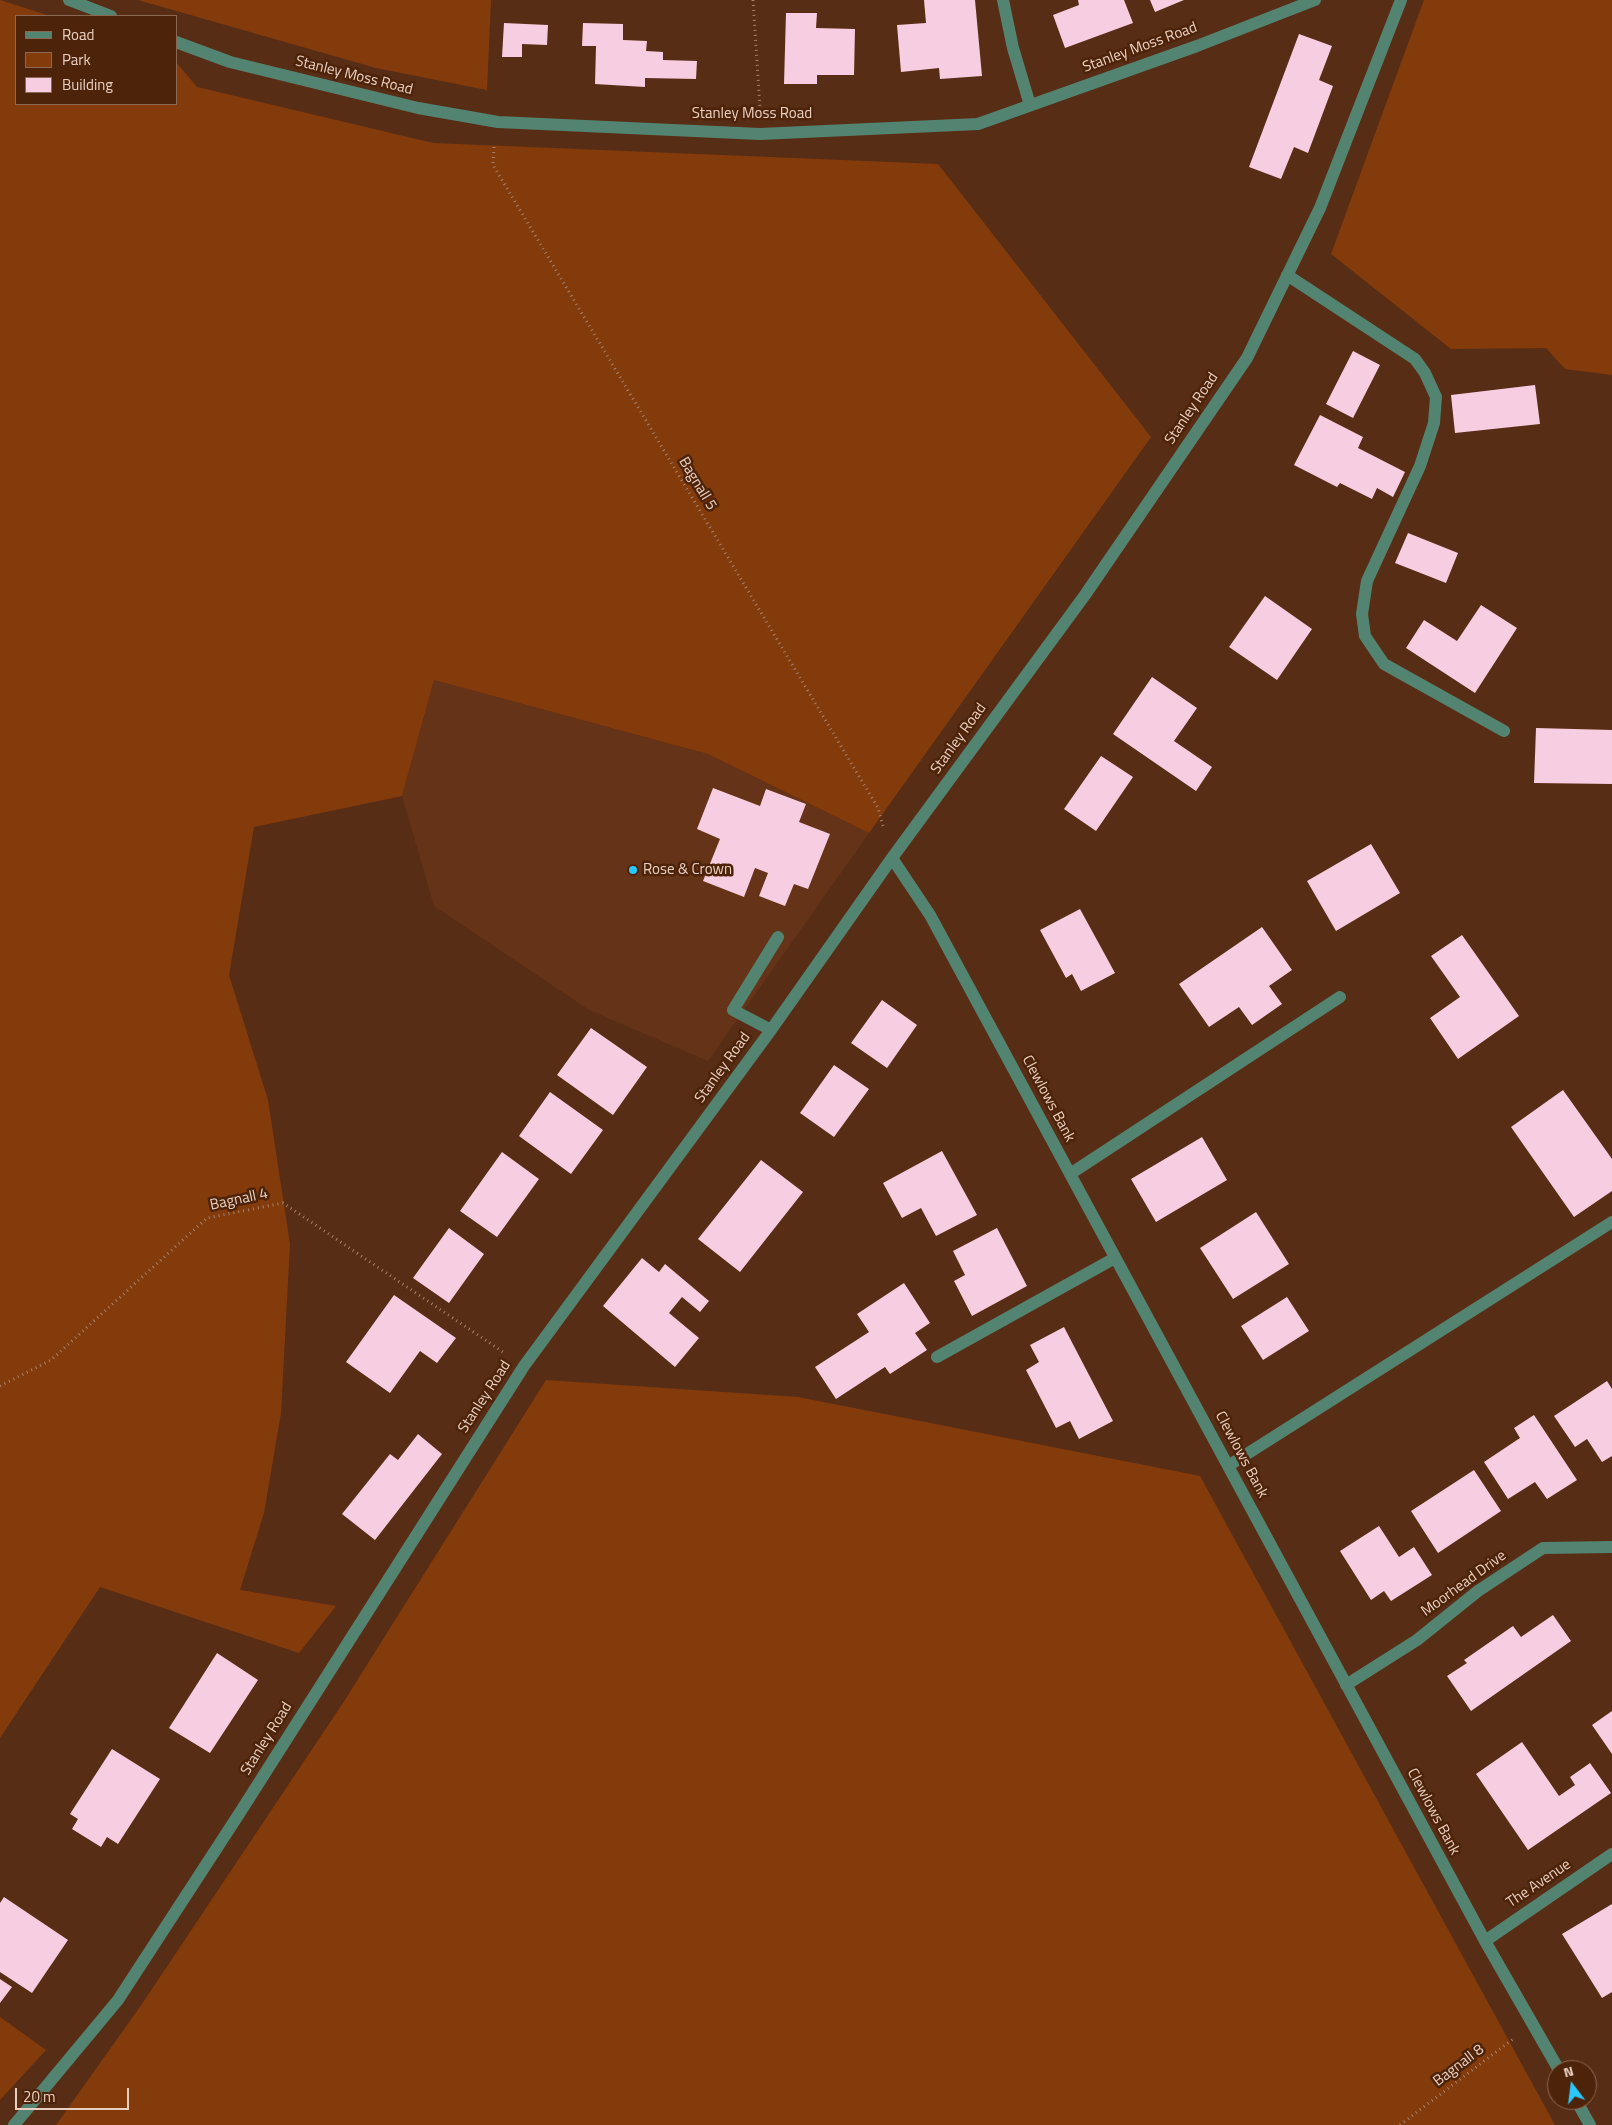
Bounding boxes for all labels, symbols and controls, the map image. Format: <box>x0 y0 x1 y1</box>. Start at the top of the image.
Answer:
legend <box>15 15 178 105</box>
street label: Stanley Moss Road <box>1080 19 1200 77</box>
text: Road <box>62 23 94 46</box>
text: Park <box>62 48 91 71</box>
street label: Stanley Moss Road <box>293 53 415 99</box>
text: Building <box>62 73 113 96</box>
street label: Stanley Moss Road <box>692 105 812 123</box>
street label: Stanley Road <box>1161 370 1223 448</box>
street label: Bagnall 5 <box>674 454 720 514</box>
street label: Stanley Road <box>927 700 991 778</box>
place label: Rose & Crown <box>643 861 732 879</box>
marker: Rose & Crown <box>627 864 639 876</box>
street label: Stanley Road <box>691 1029 755 1107</box>
street label: Clewlows Bank <box>1018 1053 1078 1145</box>
street label: Bagnall 4 <box>208 1185 270 1215</box>
street label: Stanley Road <box>455 1357 515 1437</box>
street label: Clewlows Bank <box>1211 1409 1271 1501</box>
street label: Moorhead Drive <box>1418 1547 1510 1621</box>
street label: Stanley Road <box>237 1699 297 1779</box>
street label: Clewlows Bank <box>1403 1766 1463 1858</box>
street label: The Avenue <box>1503 1856 1575 1912</box>
street label: Bagnall 8 <box>1430 2041 1488 2091</box>
north arrow <box>1547 2060 1597 2110</box>
text: N <box>1561 2060 1576 2082</box>
scale bar <box>18 2078 131 2110</box>
text: 20 m <box>23 2085 56 2108</box>

